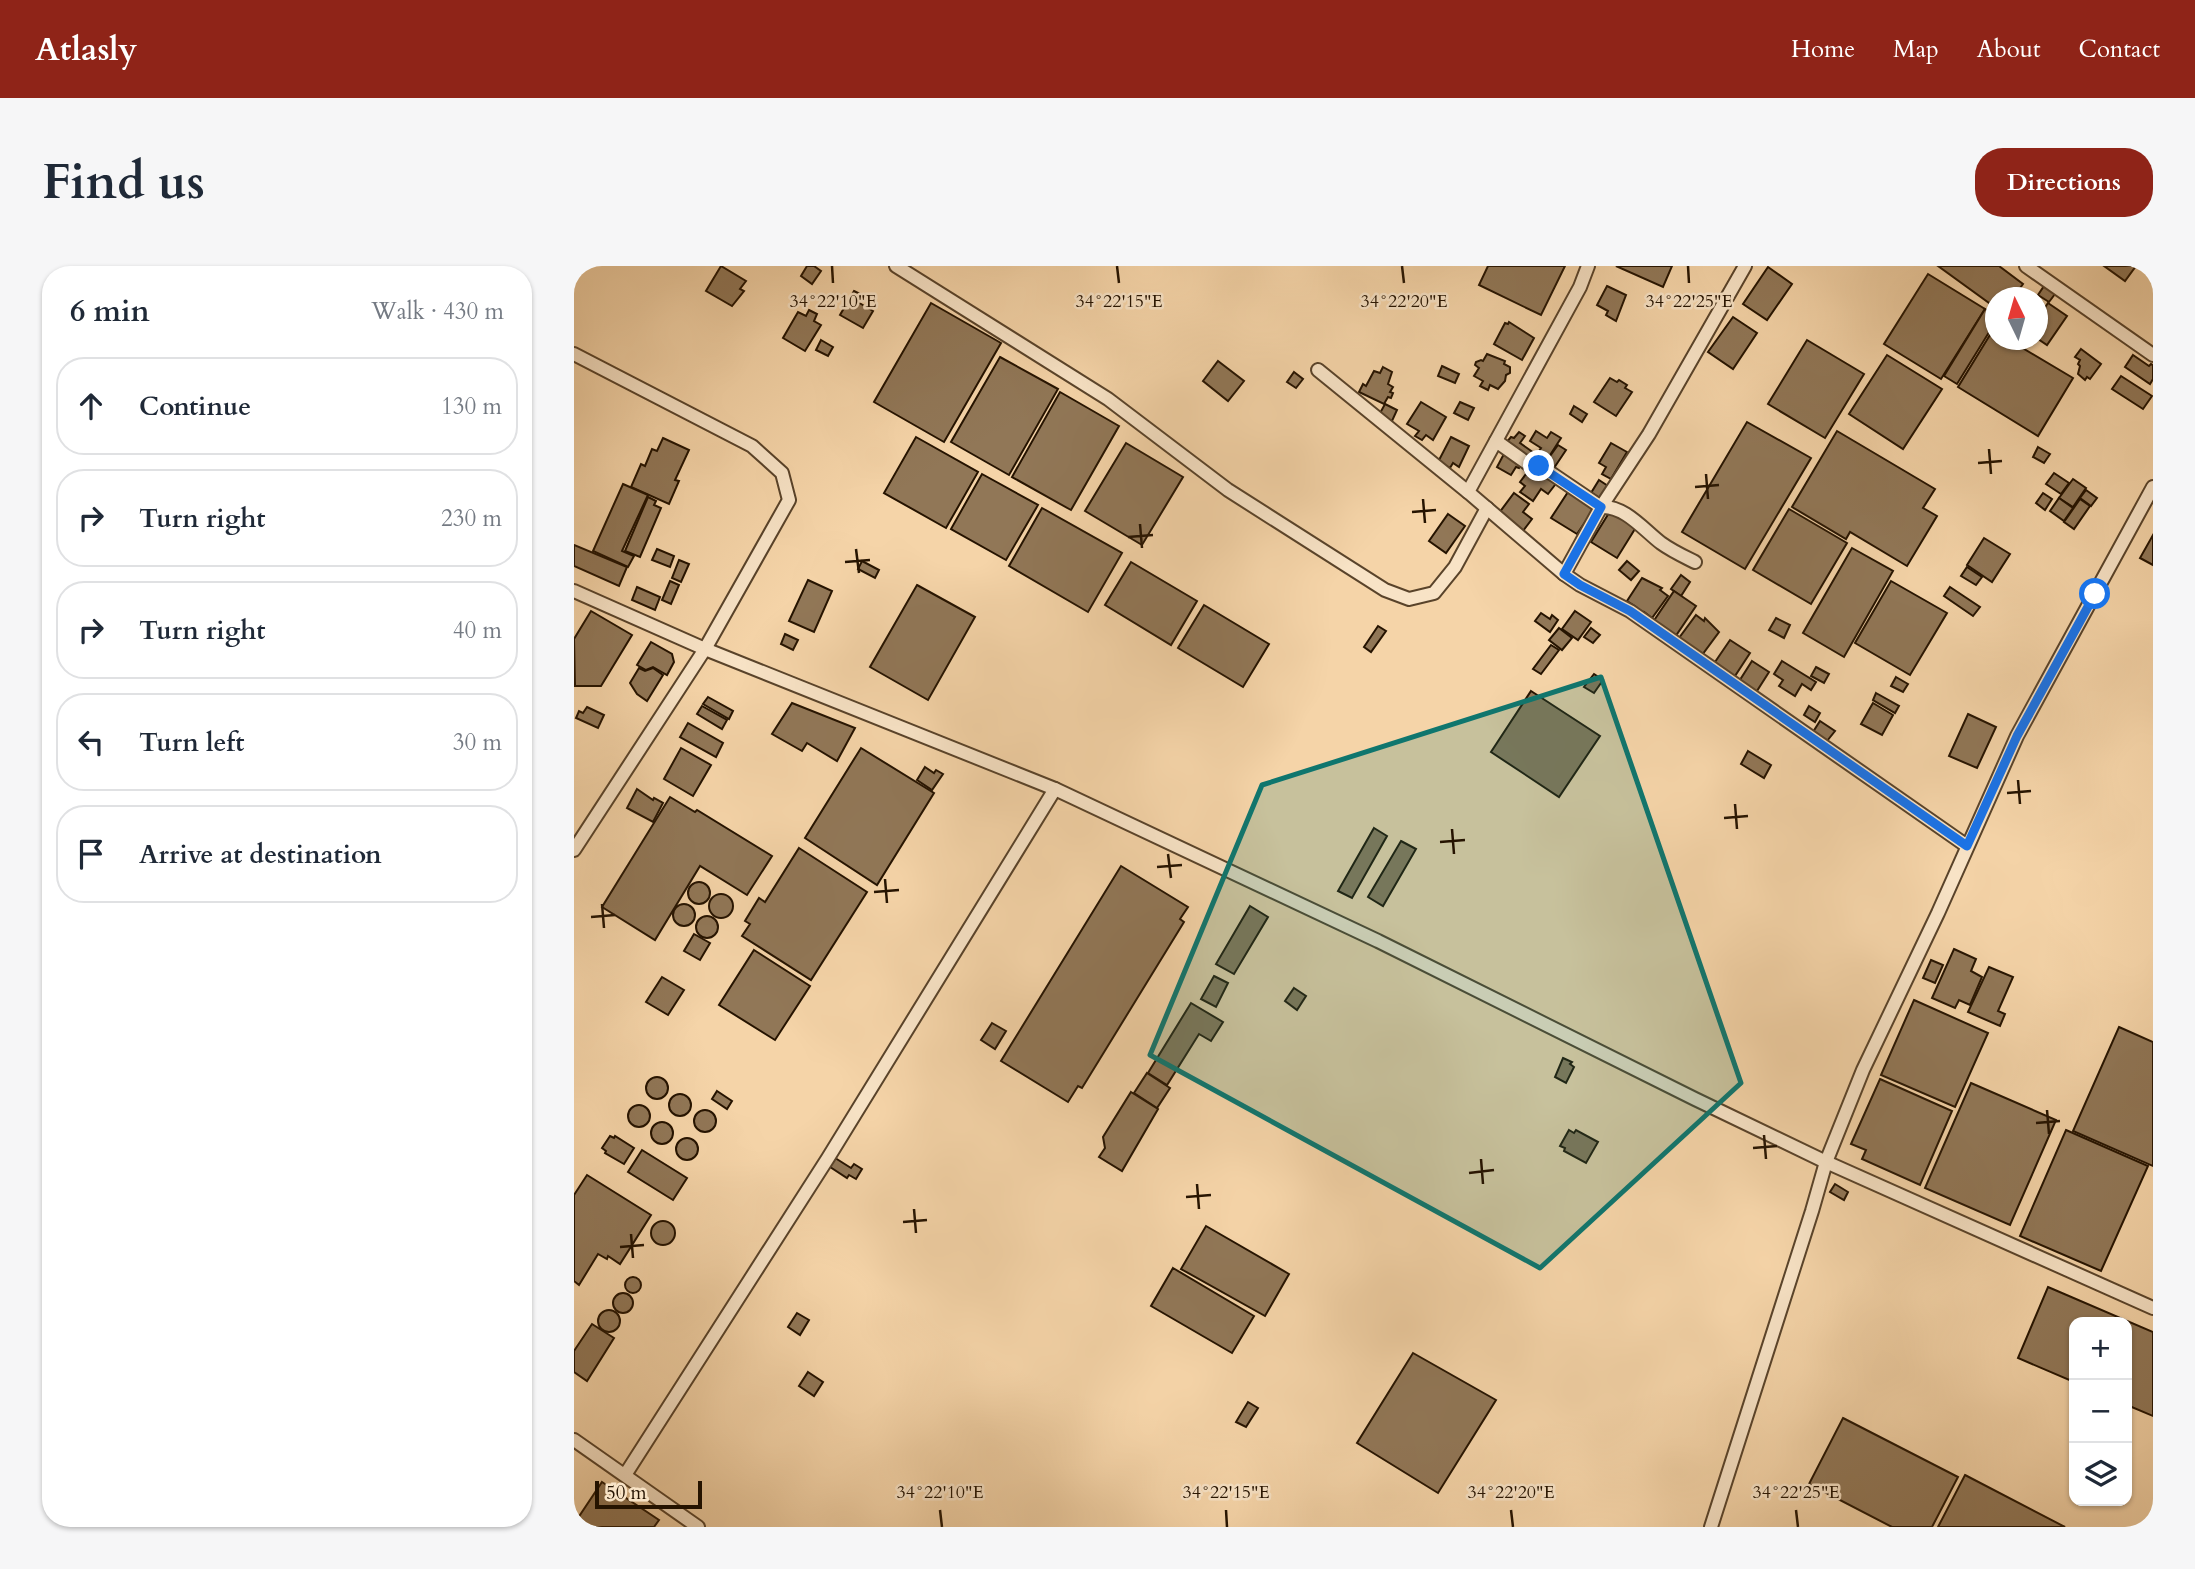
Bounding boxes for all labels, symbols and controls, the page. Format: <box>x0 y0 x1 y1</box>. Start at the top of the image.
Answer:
text: Atlasly <box>35 27 137 72</box>
text: Home <box>1791 33 1855 66</box>
text: Map <box>1893 33 1939 66</box>
text: About <box>1977 33 2041 66</box>
text: Contact <box>2079 33 2160 66</box>
button: Directions <box>1975 148 2153 217</box>
text: Find us <box>42 149 205 216</box>
north arrow <box>1985 287 2048 350</box>
text: 34°22'10"E <box>789 289 877 314</box>
text: 34°22'15"E <box>1075 289 1163 314</box>
text: 34°22'20"E <box>1360 289 1448 314</box>
text: 34°22'25"E <box>1645 289 1733 314</box>
text: 6 min <box>70 291 150 332</box>
text: Walk · 430 m <box>371 296 504 327</box>
icon: ahead <box>72 387 110 425</box>
text: Continue <box>139 389 251 424</box>
text: 130 m <box>441 391 502 422</box>
route end <box>1523 450 1554 481</box>
icon: right <box>72 499 110 537</box>
text: Turn right <box>139 501 266 536</box>
text: 230 m <box>441 503 502 534</box>
route start <box>2079 578 2110 609</box>
icon: right <box>72 611 110 649</box>
text: Turn right <box>139 613 266 648</box>
text: 40 m <box>453 615 502 646</box>
icon: left <box>72 723 110 761</box>
text: Turn left <box>139 725 244 760</box>
text: 30 m <box>453 727 502 758</box>
icon: arrive <box>72 835 110 873</box>
text: Arrive at destination <box>139 837 382 872</box>
map controls <box>2069 1317 2132 1506</box>
button: + <box>2069 1317 2132 1380</box>
button: − <box>2069 1380 2132 1443</box>
button: layers <box>2069 1443 2132 1506</box>
scale bar <box>595 1478 702 1510</box>
text: 50 m <box>606 1480 647 1506</box>
text: 34°22'10"E <box>896 1480 984 1505</box>
text: 34°22'15"E <box>1182 1480 1270 1505</box>
text: 34°22'20"E <box>1467 1480 1555 1505</box>
text: 34°22'25"E <box>1752 1480 1840 1505</box>

